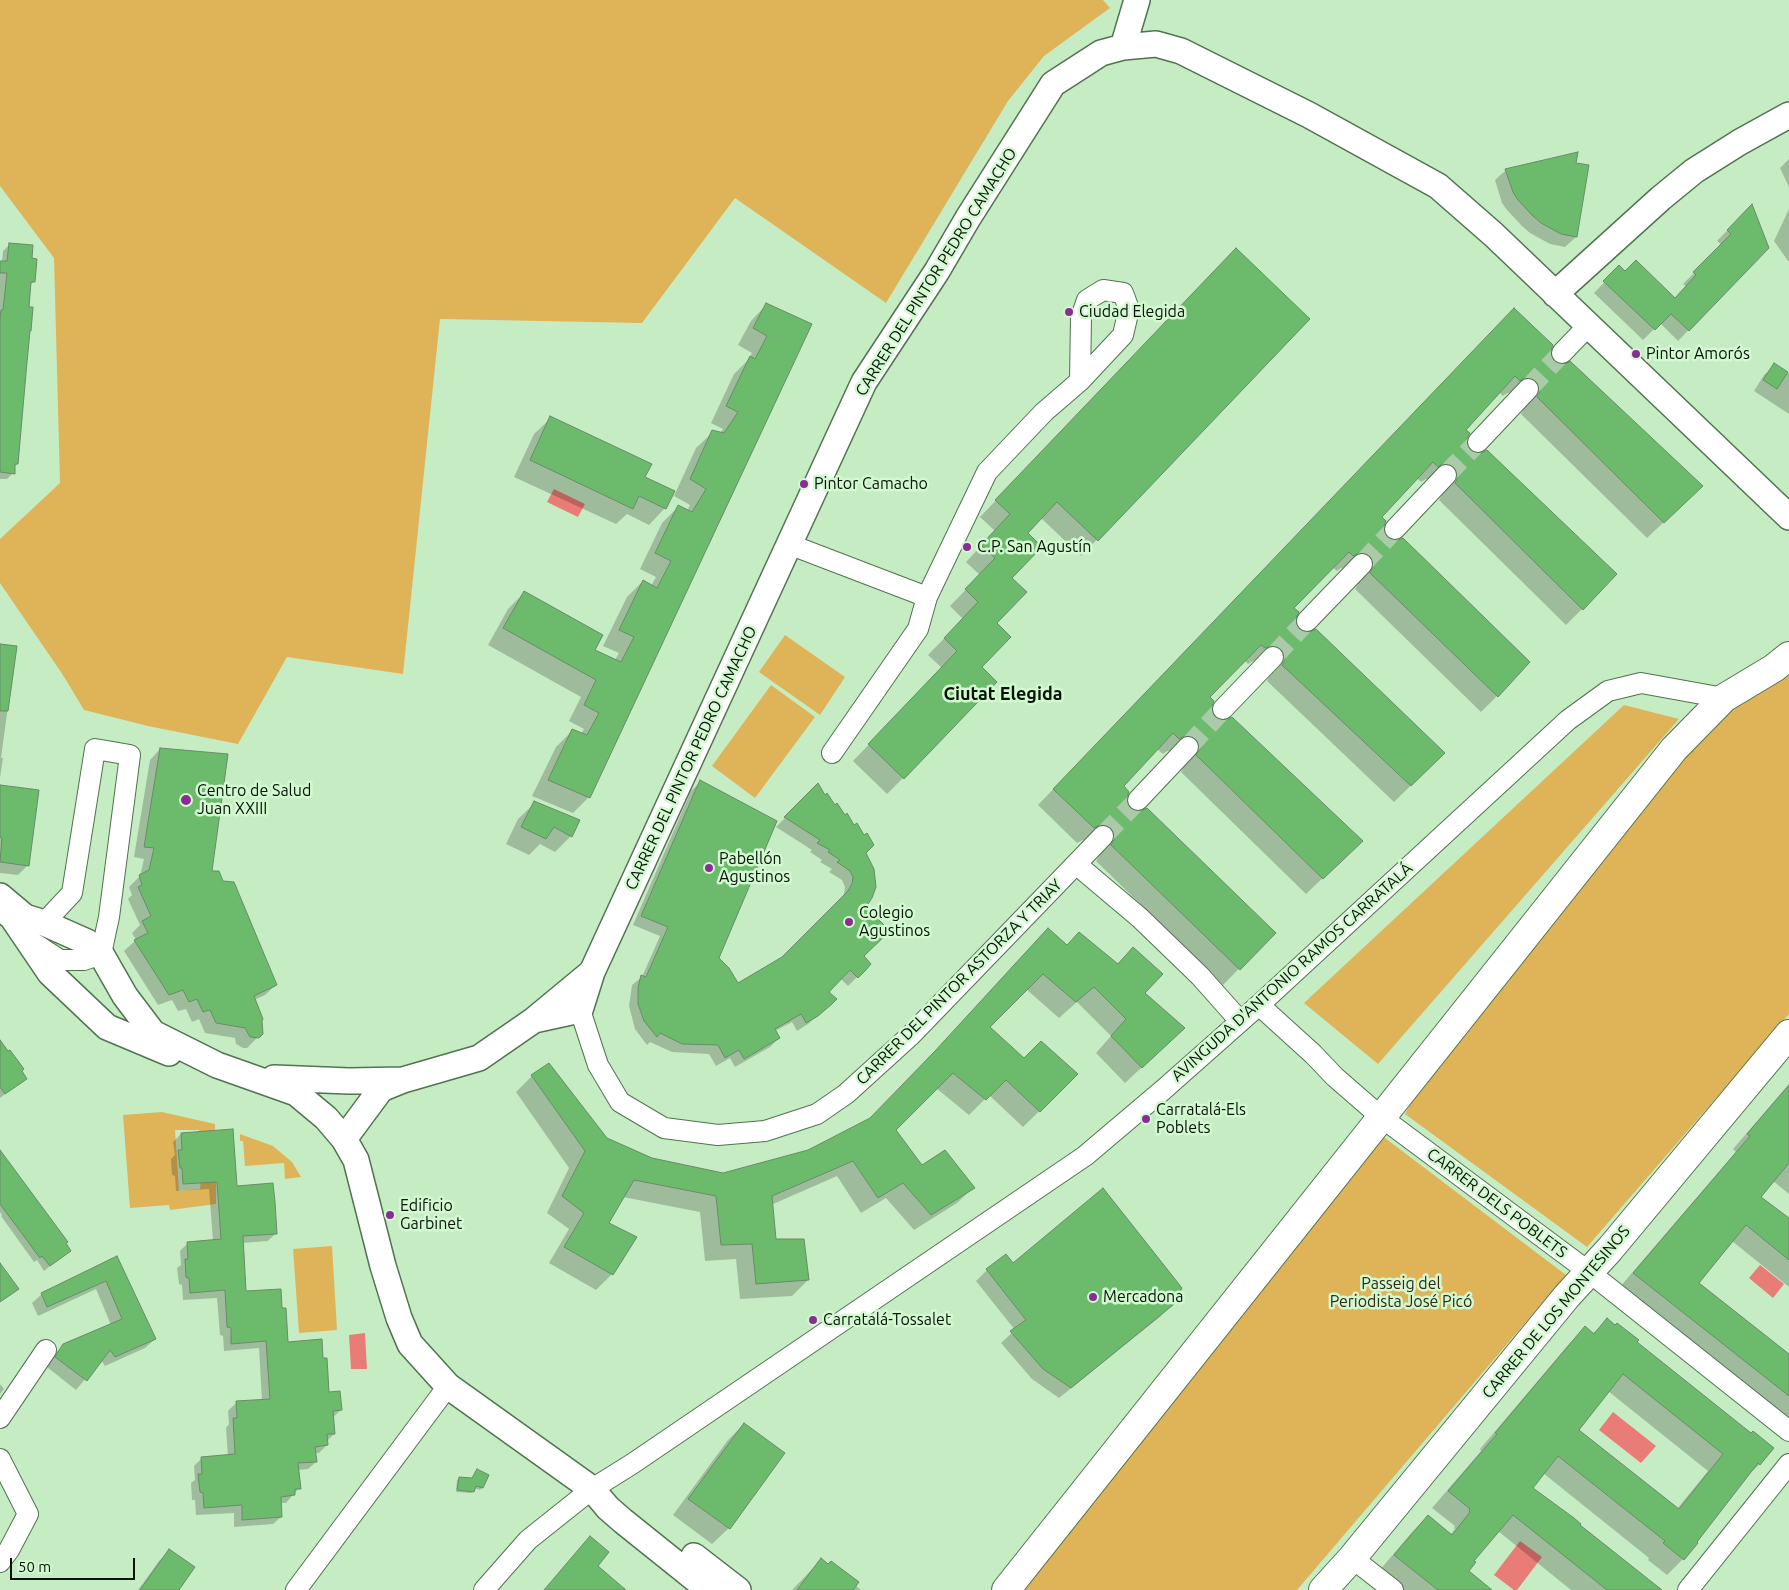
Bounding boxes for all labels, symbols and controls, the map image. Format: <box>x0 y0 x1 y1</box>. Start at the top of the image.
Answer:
street label: CARRER DEL PINTOR PEDRO CAMACHO <box>851 144 1021 400</box>
place label: Ciudad Elegida <box>1079 302 1185 322</box>
marker: Ciudad Elegida <box>1063 306 1075 318</box>
place label: Pintor Amorós <box>1646 344 1750 364</box>
marker: Pintor Amorós <box>1630 348 1642 360</box>
place label: Pintor Camacho <box>814 474 928 494</box>
marker: Pintor Camacho <box>798 478 810 490</box>
place label: C.P. San Agustín <box>977 537 1091 557</box>
marker: C.P. San Agustín <box>961 541 973 553</box>
street label: CARRER DEL PINTOR PEDRO CAMACHO <box>621 623 761 893</box>
district label: Ciutat Elegida <box>943 683 1063 705</box>
place label: Centro de Salud Juan XXIII <box>197 781 311 819</box>
marker: Centro de Salud Juan XXIII <box>179 793 193 807</box>
place label: Pabellón Agustinos <box>719 849 790 887</box>
street label: AVINGUDA D'ANTONIO RAMOS CARRATALÁ <box>1168 859 1416 1085</box>
marker: Pabellón Agustinos <box>703 862 715 874</box>
street label: CARRER DEL PINTOR ASTORZA Y TRIAY <box>852 875 1066 1089</box>
place label: Colegio Agustinos <box>859 903 930 941</box>
marker: Colegio Agustinos <box>843 916 855 928</box>
place label: Carratalá-Els Poblets <box>1156 1100 1246 1138</box>
marker: Carratalá-Els Poblets <box>1140 1113 1152 1125</box>
street label: CARRER DELS POBLETS <box>1423 1144 1571 1262</box>
place label: Edificio Garbinet <box>400 1196 462 1234</box>
marker: Edificio Garbinet <box>384 1209 396 1221</box>
street label: CARRER DE LOS MONTESINOS <box>1478 1222 1634 1402</box>
park label: Passeig del Periodista José Picó <box>1330 1274 1472 1312</box>
place label: Mercadona <box>1103 1287 1183 1307</box>
marker: Mercadona <box>1087 1291 1099 1303</box>
place label: Carratalá-Tossalet <box>823 1310 951 1330</box>
marker: Carratalá-Tossalet <box>807 1314 819 1326</box>
scale bar <box>12 1548 138 1580</box>
text: 50 m <box>18 1558 51 1575</box>

